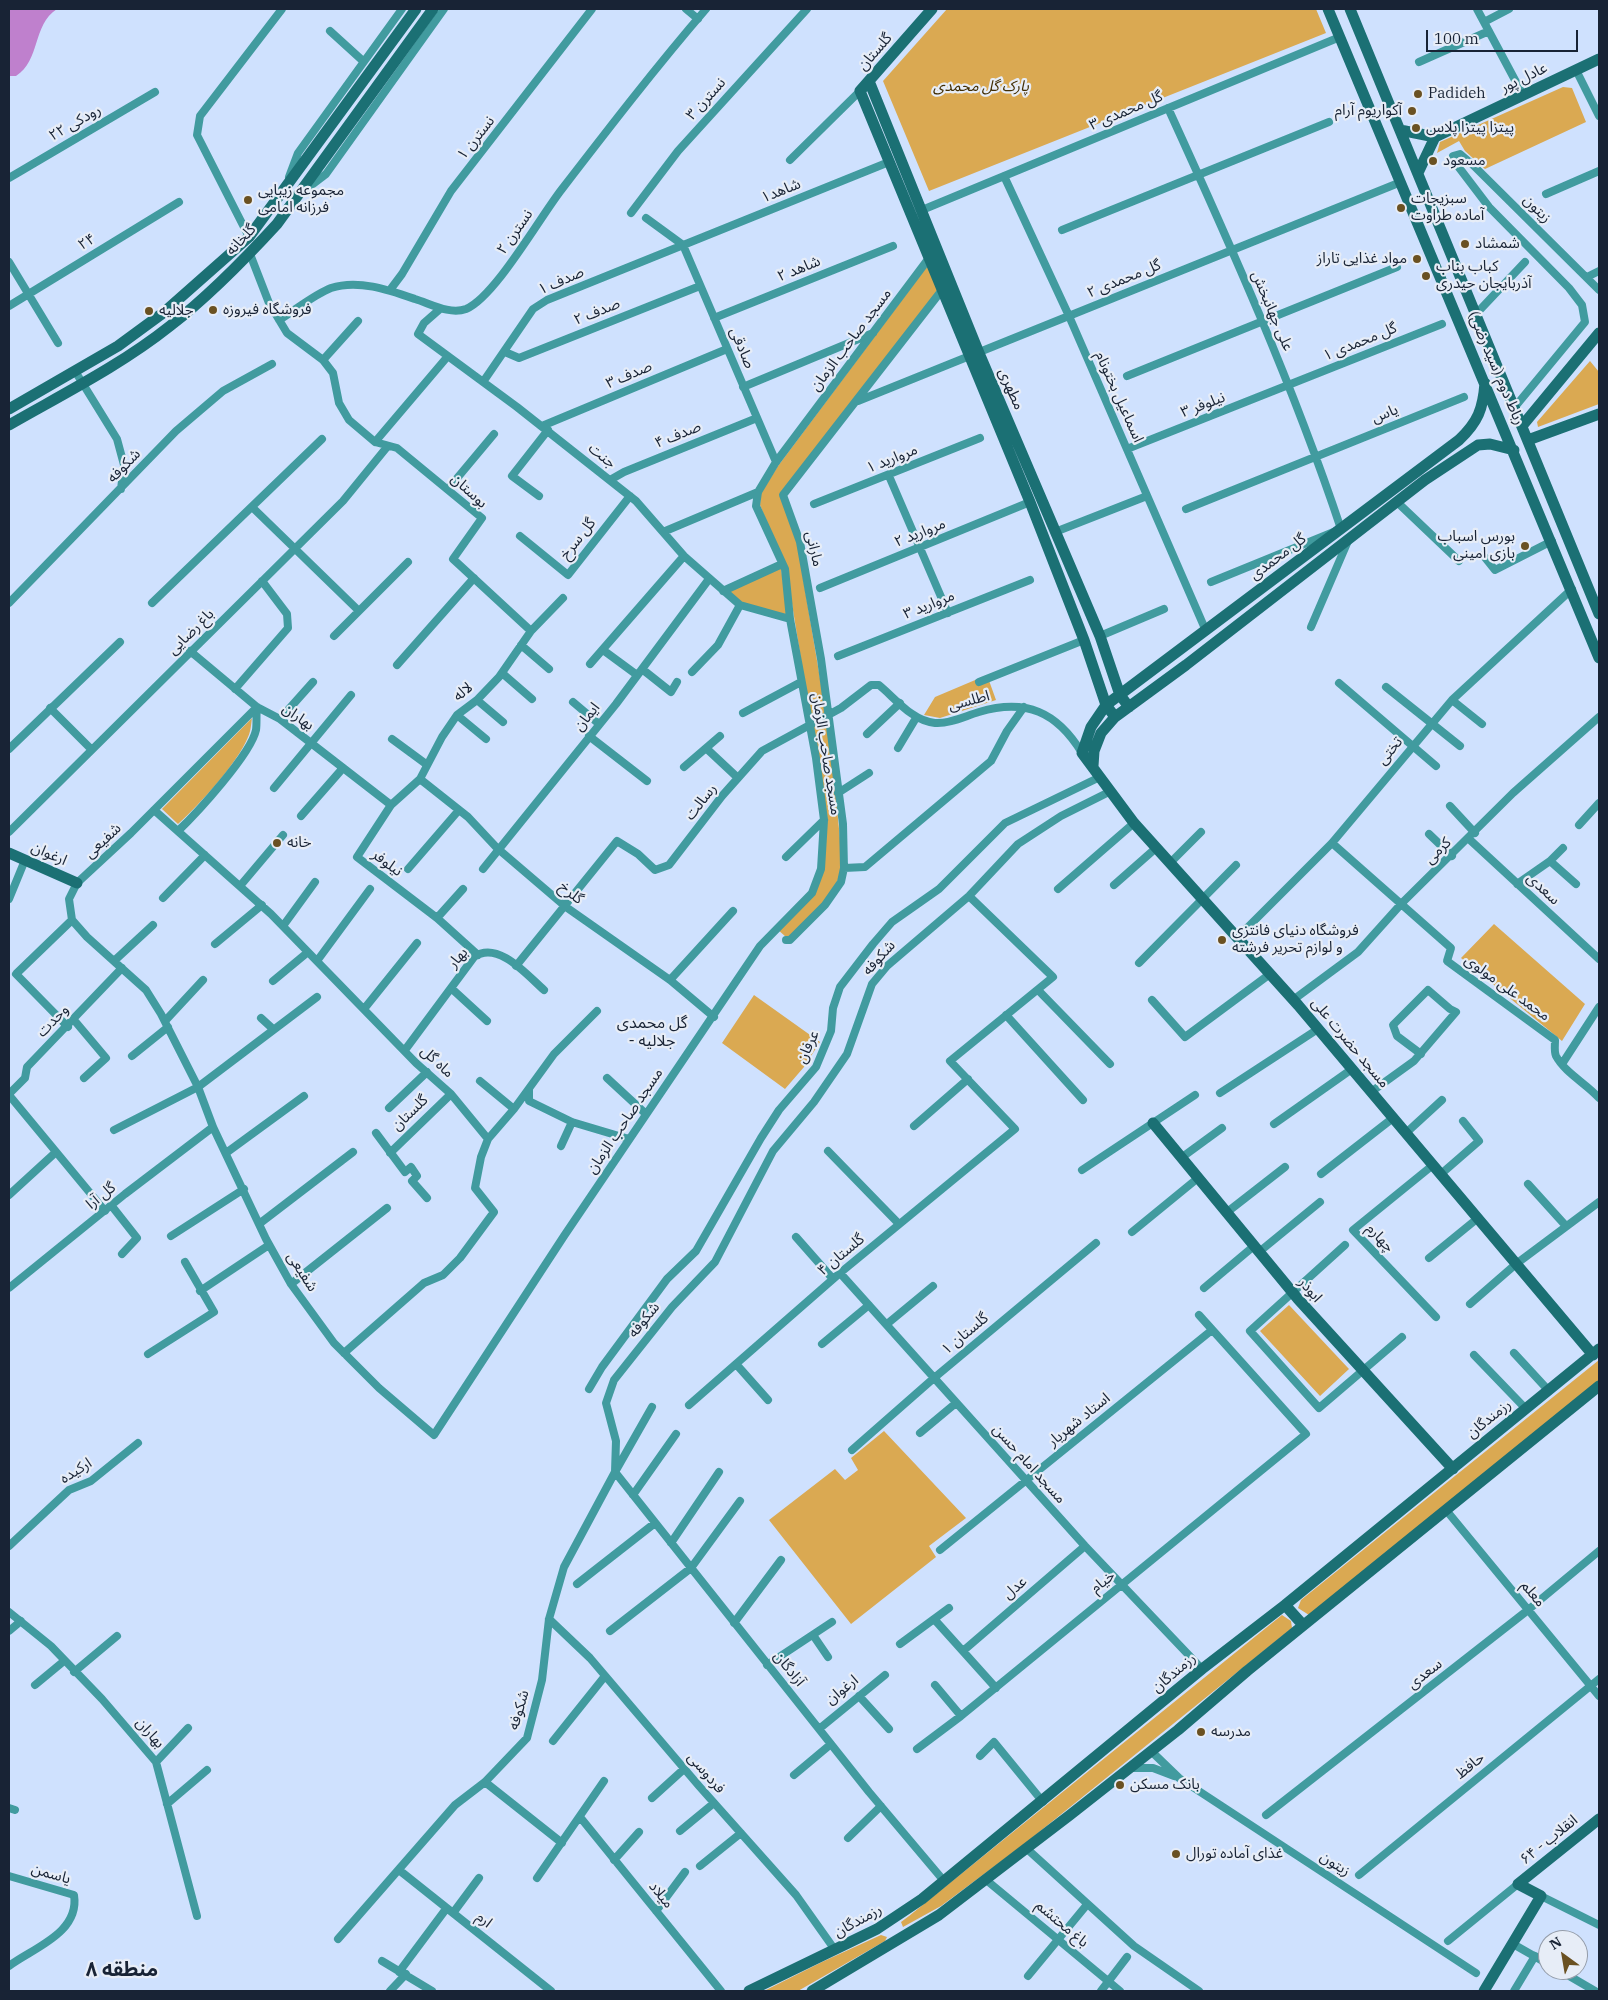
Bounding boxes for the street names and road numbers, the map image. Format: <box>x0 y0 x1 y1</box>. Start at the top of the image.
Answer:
street label: گلستان <box>854 30 896 74</box>
street label: عادل پور <box>1498 59 1550 97</box>
street label: نسترن ۳ <box>682 74 730 124</box>
street label: گل محمدی ۳ <box>1087 87 1165 135</box>
street label: رودکی ۲۲ <box>46 101 104 145</box>
street label: نسترن ۱ <box>453 113 499 163</box>
street label: شاهد۱ <box>758 175 804 207</box>
street label: زیتون <box>1519 191 1555 227</box>
street label: نسترن ۲ <box>493 206 537 258</box>
street label: گلخانه <box>222 221 260 259</box>
street label: ۲۴ <box>75 230 99 254</box>
street label: شاهد ۲ <box>775 252 823 286</box>
street label: گل محمدی ۲ <box>1084 256 1164 302</box>
street label: صدف ۱ <box>535 263 587 299</box>
street label: علی جهانبخش <box>1247 268 1297 354</box>
street label: مسجد صاحب الزمان <box>807 285 895 395</box>
street label: صدف ۲ <box>571 295 623 329</box>
street label: رباط دوم (سید رضی) <box>1464 308 1528 428</box>
street label: گل محمدی ۱ <box>1320 319 1400 365</box>
street label: صادقی <box>725 325 759 371</box>
street label: اسماعیل بختونام <box>1091 349 1147 445</box>
street label: صدف ۳ <box>603 357 655 393</box>
street label: مطهری <box>994 365 1028 413</box>
street label: نیلوفر ۳ <box>1178 388 1228 422</box>
street label: یاس <box>1369 401 1401 427</box>
street label: صدف ۴ <box>652 418 704 452</box>
street label: جنت <box>585 439 619 473</box>
street label: مروارید ۱ <box>864 441 920 477</box>
street label: شکوفه <box>103 445 145 487</box>
street label: بوستان <box>447 470 491 512</box>
street label: گل سرخ <box>556 515 600 563</box>
street label: مروارید ۲ <box>892 515 948 551</box>
street label: مارانی <box>801 529 827 569</box>
street label: گل محمدی <box>1246 530 1310 584</box>
street label: مروارید ۳ <box>901 587 957 623</box>
street label: باغ رضایی <box>164 605 218 659</box>
street label: لاله <box>450 679 476 705</box>
street label: اطلسی <box>946 687 992 715</box>
street label: مسجد صاحب الزمان <box>807 692 845 816</box>
street label: ایمان <box>570 699 604 735</box>
street label: بهاران <box>279 700 317 734</box>
street label: تختی <box>1373 733 1407 769</box>
street label: رسالت <box>681 780 721 824</box>
street label: شفیعی <box>81 820 125 862</box>
street label: کرمی <box>1421 834 1455 868</box>
street label: ارغوان <box>28 838 70 870</box>
street label: نیلوفر <box>368 846 406 880</box>
street label: سعدی <box>1523 869 1563 909</box>
street label: گلرخ <box>555 878 587 908</box>
street label: شکوفه <box>859 937 899 979</box>
street label: بهار <box>444 944 472 972</box>
street label: محمد علی مولوی <box>1461 951 1553 1025</box>
street label: مسجد حضرت علی <box>1307 994 1393 1092</box>
street label: وحدت <box>33 1001 73 1041</box>
street label: عرفان <box>793 1028 823 1066</box>
street label: ماه گل <box>417 1042 457 1082</box>
street label: مسجد صاحب الزمان <box>583 1065 667 1177</box>
street label: گلستان <box>388 1091 432 1135</box>
street label: گل آرا <box>83 1179 119 1213</box>
street label: چهارم <box>1362 1220 1398 1256</box>
street label: گلستان ۴ <box>814 1230 868 1280</box>
street label: شفیعی <box>283 1249 321 1295</box>
street label: ابوذر <box>1294 1274 1326 1306</box>
street label: شکوفه <box>624 1299 664 1341</box>
street label: گلستان ۱ <box>938 1309 992 1359</box>
street label: استاد شهریار <box>1044 1389 1114 1451</box>
street label: رزمندگان <box>1463 1396 1515 1442</box>
street label: مسجد امام حسن <box>989 1421 1069 1507</box>
street label: ارکیده <box>57 1454 95 1488</box>
street label: خیام <box>1087 1567 1119 1597</box>
street label: عدل <box>999 1573 1031 1603</box>
street label: معلم <box>1517 1577 1549 1611</box>
street label: آزادگان <box>769 1648 809 1690</box>
street label: رزمندگان <box>1148 1649 1200 1697</box>
street label: سعدی <box>1404 1655 1446 1693</box>
street label: ارغوان <box>822 1671 862 1709</box>
street label: شکوفه <box>505 1688 533 1732</box>
street label: بهاران <box>132 1714 168 1752</box>
street label: فردوسی <box>683 1749 729 1797</box>
street label: حافظ <box>1452 1749 1488 1783</box>
street label: انقلاب - ۶۴ <box>1517 1811 1581 1869</box>
street label: زیتون <box>1316 1848 1354 1880</box>
street label: یاسمن <box>29 1860 73 1888</box>
street label: میلاد <box>645 1878 677 1912</box>
street label: باغ محتشم <box>1032 1897 1092 1951</box>
street label: رزمندگان <box>831 1900 885 1942</box>
street label: ارم <box>472 1908 496 1932</box>

